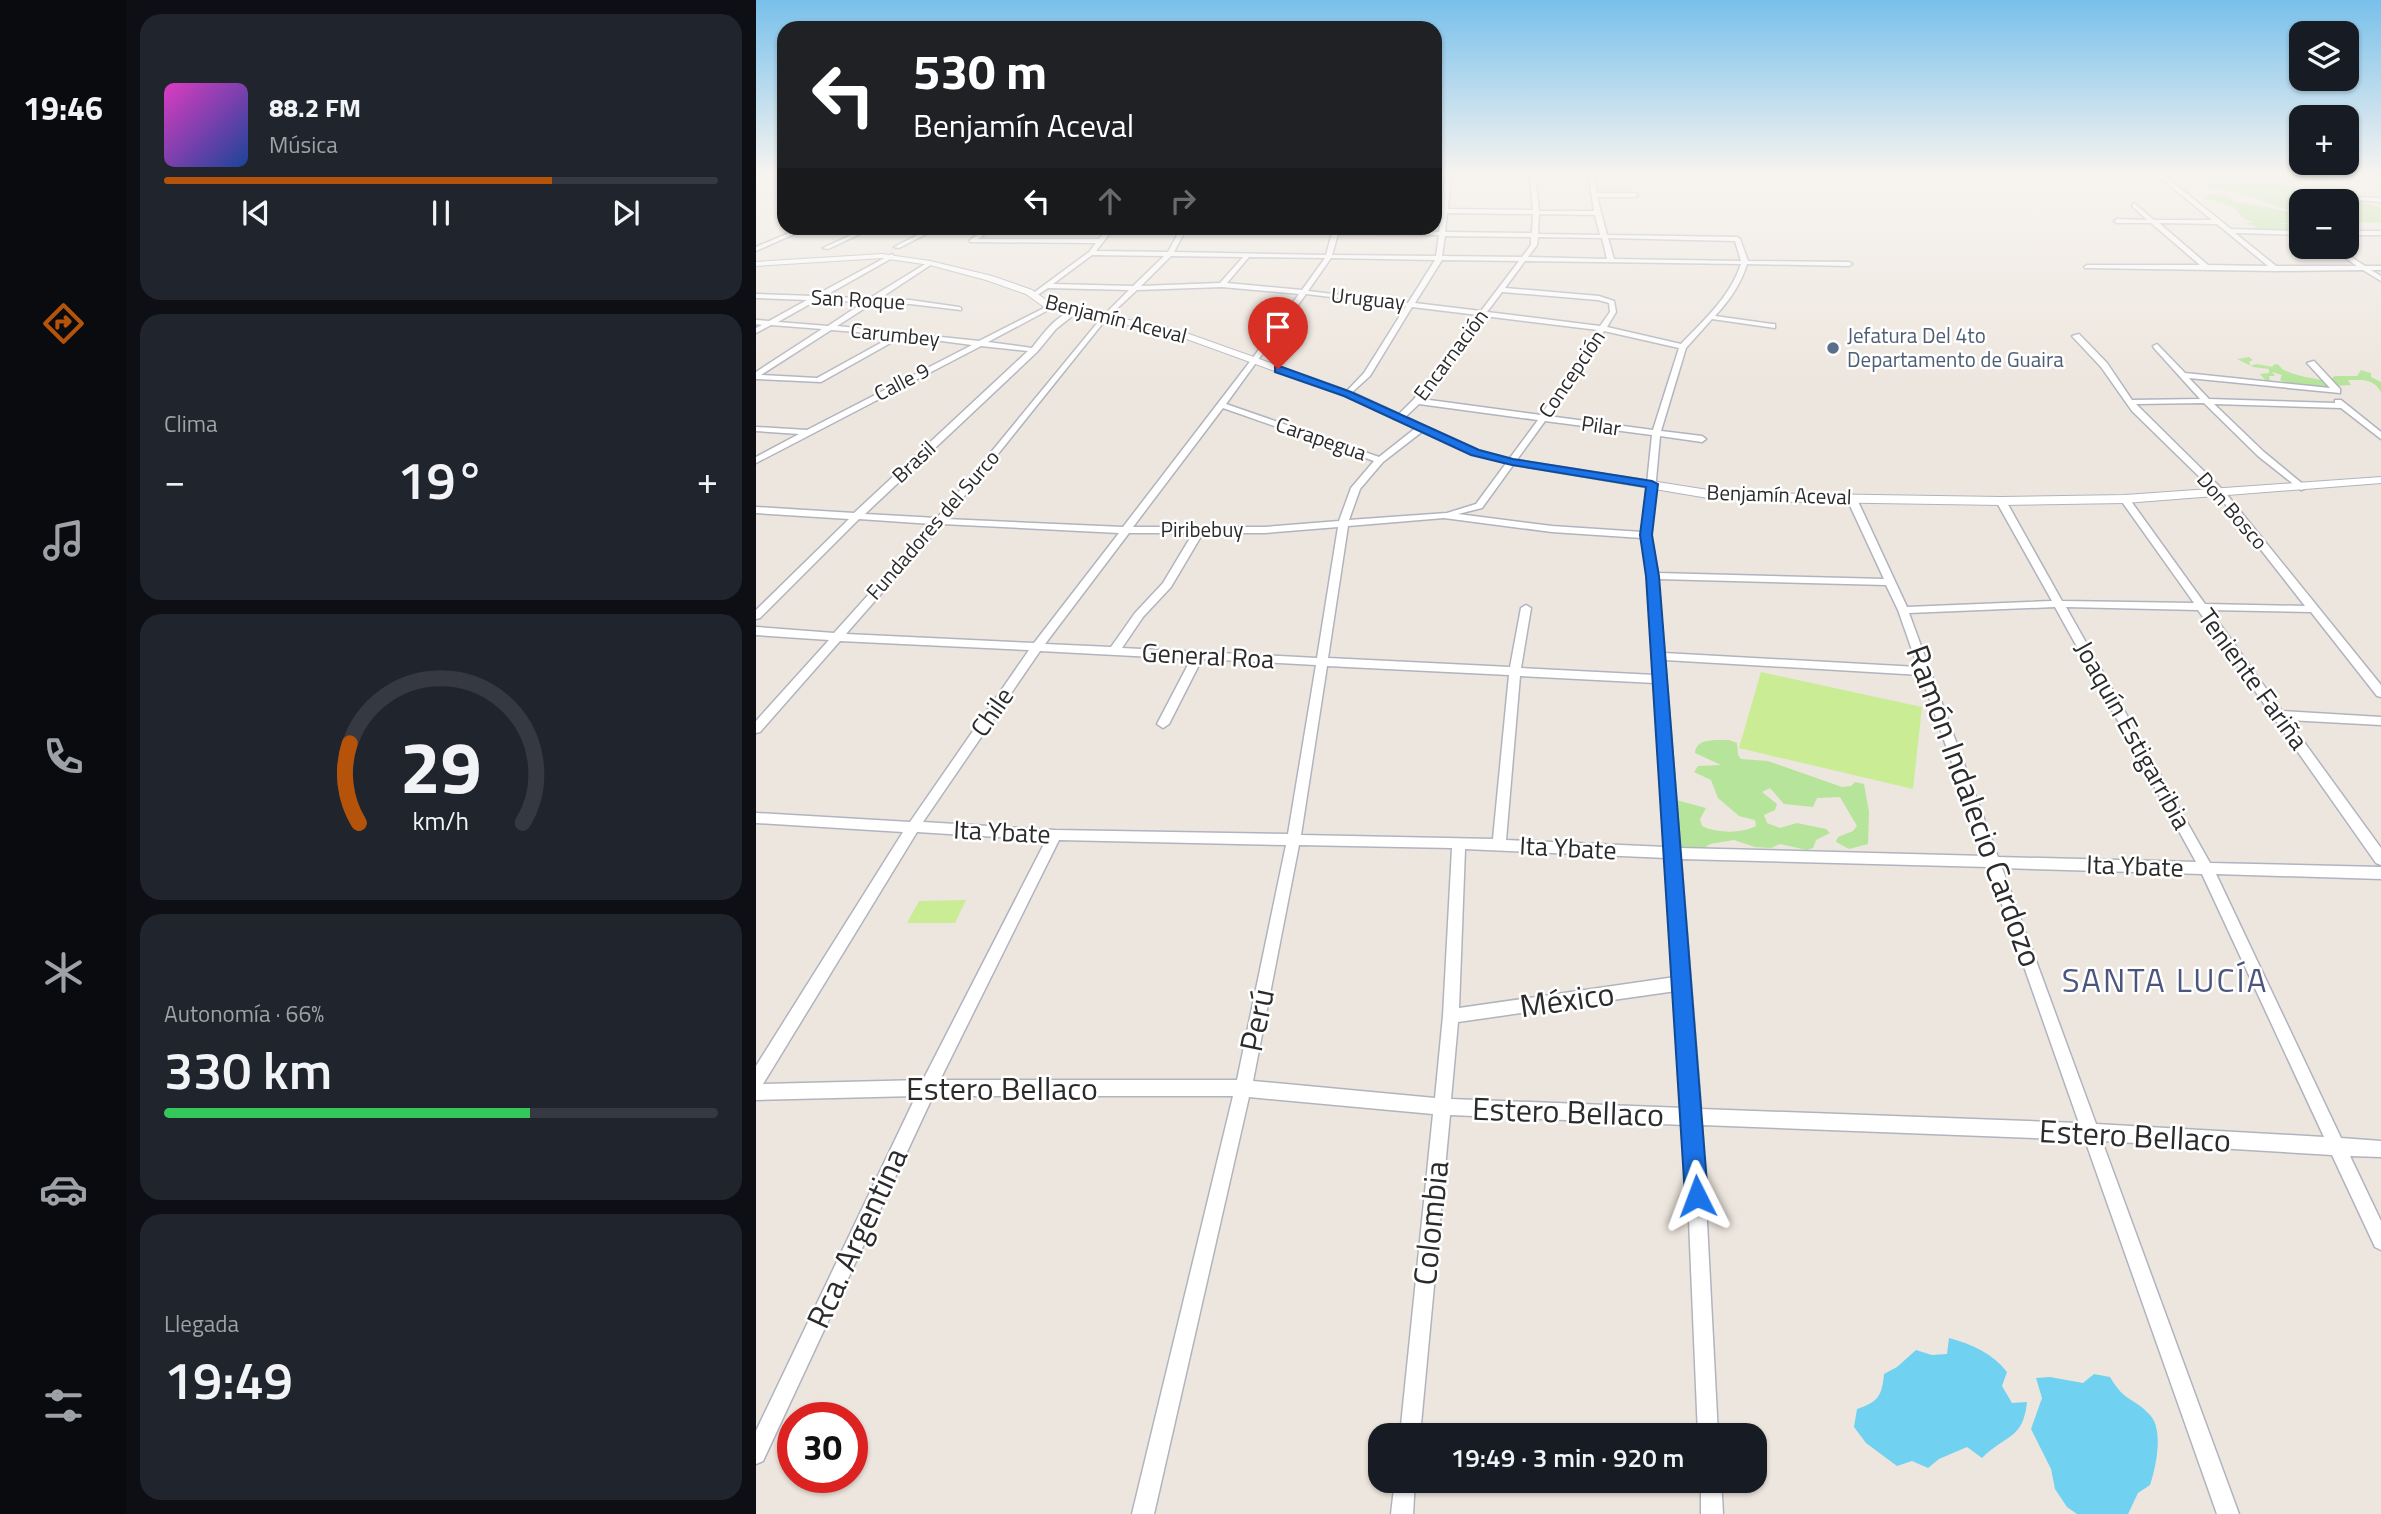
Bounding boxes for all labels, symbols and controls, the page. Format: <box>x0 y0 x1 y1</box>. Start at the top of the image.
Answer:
map controls <box>2289 21 2359 259</box>
button: layers <box>2289 21 2359 91</box>
text: 530 m <box>913 33 1047 108</box>
icon: left <box>798 49 889 140</box>
text: 19:46 <box>23 84 103 132</box>
text: 88.2 FM <box>269 88 361 127</box>
text: Benjamín Aceval <box>913 101 1134 149</box>
button: + <box>2289 105 2359 175</box>
text: Música <box>269 127 338 162</box>
icon: left <box>1018 182 1056 220</box>
icon: ahead <box>1091 182 1129 220</box>
icon: right <box>1164 182 1202 220</box>
button: − <box>2289 189 2359 259</box>
icon: previous <box>237 194 275 232</box>
icon: pause <box>422 194 460 232</box>
icon: next <box>607 194 645 232</box>
street label: Uruguay <box>1329 278 1407 318</box>
street label: San Roque <box>810 281 906 317</box>
street label: Benjamín Aceval <box>1042 285 1191 351</box>
pin <box>1248 297 1308 369</box>
icon: directions <box>39 299 88 348</box>
street label: Encarnación <box>1405 302 1495 407</box>
icon: arrive <box>1259 308 1297 346</box>
street label: Carumbey <box>849 313 941 355</box>
place label: Jefatura Del 4to Departamento de Guaira <box>1847 319 2064 375</box>
street label: Concepción <box>1530 323 1613 424</box>
marker: Jefatura Del 4to Departamento de Guaira <box>1825 340 1841 356</box>
street label: Calle 9 <box>868 354 935 409</box>
text: Clima <box>164 406 218 441</box>
street label: Pilar <box>1579 406 1623 444</box>
street label: Carapegua <box>1272 408 1371 469</box>
street label: Brasil <box>884 433 942 490</box>
text: 19° <box>397 440 485 519</box>
street label: Fundadores del Surco <box>858 442 1007 606</box>
text: − <box>164 451 185 509</box>
text: + <box>697 451 718 509</box>
street label: Don Bosco <box>2190 464 2276 556</box>
street label: Benjamín Aceval <box>1706 475 1852 513</box>
street label: Piribebuy <box>1161 513 1243 545</box>
icon: music <box>39 516 88 565</box>
street label: Teniente Fariña <box>2189 600 2318 758</box>
street label: General Roa <box>1141 633 1275 678</box>
street label: Joaquín Estigarribia <box>2065 633 2202 836</box>
street label: Ramón Indalecio Cardozo <box>1894 638 2056 973</box>
street label: Chile <box>960 679 1023 745</box>
text: 29 <box>400 711 482 821</box>
icon: phone <box>39 732 88 781</box>
text: km/h <box>413 802 469 840</box>
street label: Ita Ybate <box>952 809 1052 854</box>
street label: Ita Ybate <box>1518 825 1618 870</box>
street label: Ita Ybate <box>2086 844 2184 887</box>
icon: climate <box>39 948 88 997</box>
district label: SANTA LUCÍA <box>2062 955 2268 1005</box>
street label: México <box>1517 969 1617 1029</box>
street label: Perú <box>1226 984 1286 1056</box>
text: Autonomía · 66% <box>164 996 324 1031</box>
text: 330 km <box>164 1030 332 1109</box>
street label: Estero Bellaco <box>906 1064 1098 1112</box>
street label: Estero Bellaco <box>1471 1084 1665 1138</box>
street label: Estero Bellaco <box>2038 1106 2232 1164</box>
street label: Rca. Argentina <box>793 1139 919 1336</box>
street label: Colombia <box>1400 1158 1460 1288</box>
position arrow <box>1660 1159 1734 1233</box>
icon: car <box>39 1165 88 1214</box>
text: Llegada <box>164 1306 239 1341</box>
text: 19:49 <box>164 1340 293 1419</box>
icon: filters <box>39 1381 88 1430</box>
speed limit sign: 30 <box>777 1402 868 1493</box>
text: 19:49 · 3 min · 920 m <box>1451 1438 1684 1477</box>

